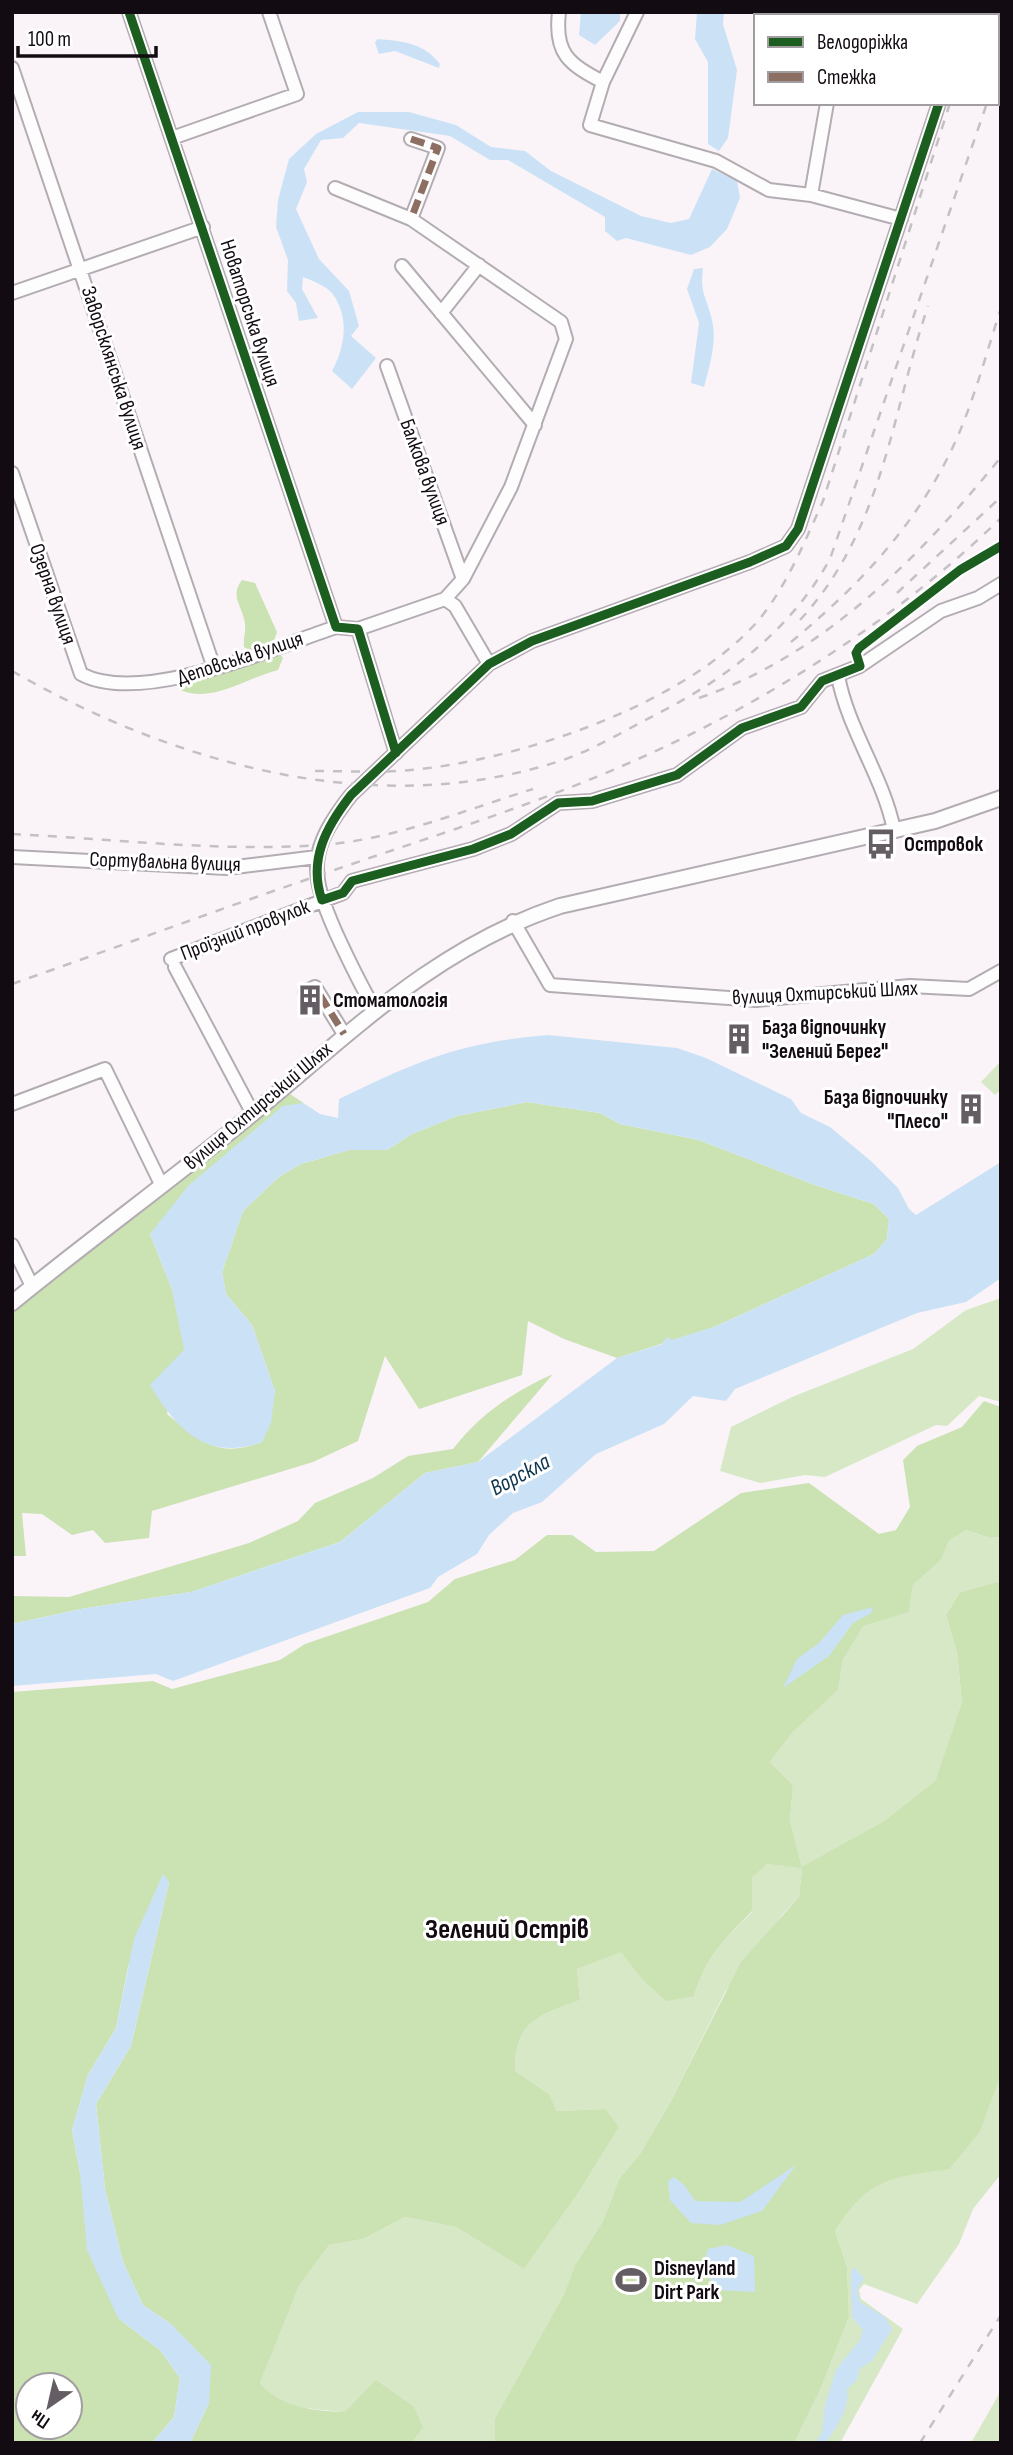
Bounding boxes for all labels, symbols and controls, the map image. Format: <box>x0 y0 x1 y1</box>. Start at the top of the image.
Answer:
scale bar <box>18 14 156 58</box>
legend <box>754 14 999 105</box>
text: 100 m <box>28 27 71 52</box>
text: Велодоріжка <box>817 30 908 55</box>
text: Стежка <box>817 65 876 90</box>
street label: Новаторська вулиця <box>214 236 286 390</box>
street label: Заворсклянська вулиця <box>76 283 152 453</box>
street label: Балкова вулиця <box>394 416 456 528</box>
street label: Озерна вулиця <box>24 540 82 648</box>
street label: Деповська вулиця <box>174 626 306 690</box>
bus stop icon: Островок <box>864 827 898 861</box>
place label: Островок <box>904 832 983 857</box>
street label: Сортувальна вулиця <box>89 847 241 877</box>
street label: Проїзний провулок <box>177 894 313 966</box>
street label: вулиця Охтирський Шлях <box>732 976 919 1010</box>
building icon: Стоматологія <box>293 983 327 1017</box>
place label: Стоматологія <box>333 988 448 1013</box>
place label: База відпочинку "Зелений Берег" <box>762 1015 888 1064</box>
building icon: База відпочинку "Зелений Берег" <box>722 1022 756 1056</box>
street label: вулиця Охтирський Шлях <box>179 1037 337 1175</box>
place label: База відпочинку "Плесо" <box>824 1085 948 1134</box>
building icon: База відпочинку "Плесо" <box>954 1092 988 1126</box>
water label: Ворскла <box>485 1447 555 1502</box>
district label: Зелений Острів <box>425 1913 589 1946</box>
place label: Disneyland Dirt Park <box>654 2256 735 2305</box>
sports icon: Disneyland Dirt Park <box>614 2263 648 2297</box>
north arrow <box>14 2371 84 2441</box>
text: Пн <box>26 2404 54 2434</box>

